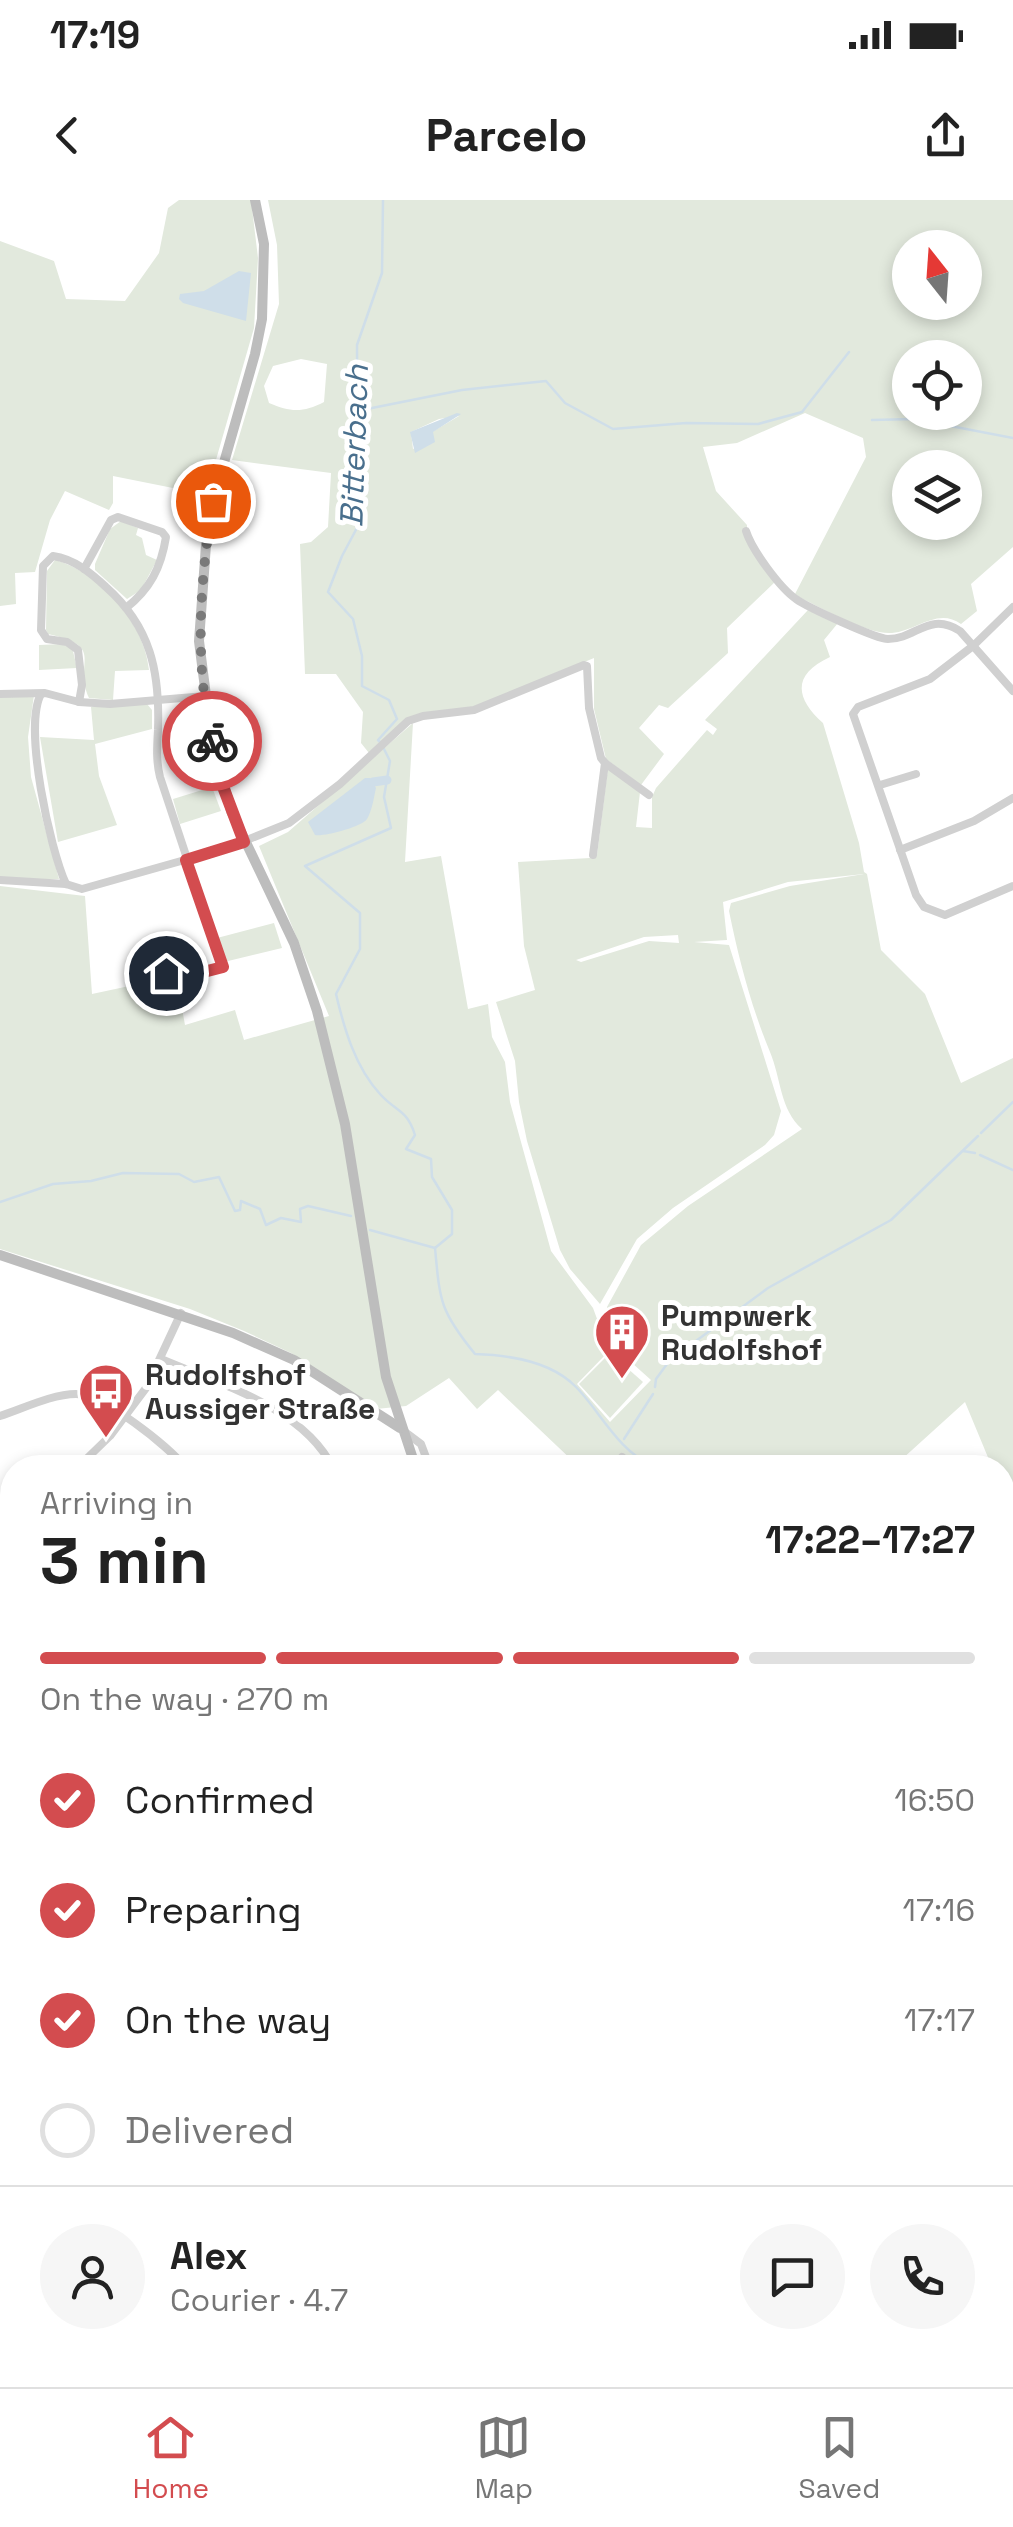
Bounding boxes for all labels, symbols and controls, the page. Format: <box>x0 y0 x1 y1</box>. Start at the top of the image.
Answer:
text: 17:19 <box>50 11 140 59</box>
text: Parcelo <box>426 107 587 164</box>
icon: back <box>40 108 95 163</box>
icon: share <box>918 108 973 163</box>
north arrow <box>892 230 982 320</box>
map controls <box>892 230 982 540</box>
button: locate <box>892 340 982 430</box>
water label: Bitterbach <box>331 363 377 528</box>
button: layers <box>892 450 982 540</box>
pin <box>171 459 256 544</box>
icon: bag <box>186 474 241 529</box>
courier <box>162 691 262 791</box>
icon: bike <box>185 714 240 769</box>
pin <box>124 931 209 1016</box>
icon: home <box>139 946 194 1001</box>
place label: Pumpwerk Rudolfshof <box>661 1296 822 1369</box>
building icon: Pumpwerk Rudolfshof <box>592 1302 652 1381</box>
place label: Rudolfshof Aussiger Straße <box>145 1355 375 1428</box>
bus stop icon: Rudolfshof Aussiger Straße <box>76 1361 136 1440</box>
text: Arriving in <box>40 1483 193 1523</box>
text: 17:22–17:27 <box>765 1516 975 1564</box>
text: 3 min <box>40 1519 209 1602</box>
text: On the way · 270 m <box>40 1679 329 1719</box>
icon: check <box>40 1773 95 1828</box>
text: Confirmed <box>125 1776 315 1824</box>
text: 16:50 <box>894 1780 975 1820</box>
icon: check <box>40 1883 95 1938</box>
text: Preparing <box>125 1886 302 1934</box>
text: 17:16 <box>903 1890 975 1930</box>
icon: check <box>40 1993 95 2048</box>
text: On the way <box>125 1996 331 2044</box>
text: 17:17 <box>904 2000 975 2040</box>
text: Delivered <box>125 2106 294 2154</box>
button: person <box>40 2224 145 2329</box>
button: chat <box>740 2224 845 2329</box>
button: phone <box>870 2224 975 2329</box>
text: Alex <box>170 2232 247 2280</box>
text: Courier · 4.7 <box>170 2280 348 2320</box>
tab: Home <box>133 2410 209 2506</box>
tab: Map <box>475 2410 533 2506</box>
tab: Saved <box>799 2410 880 2506</box>

